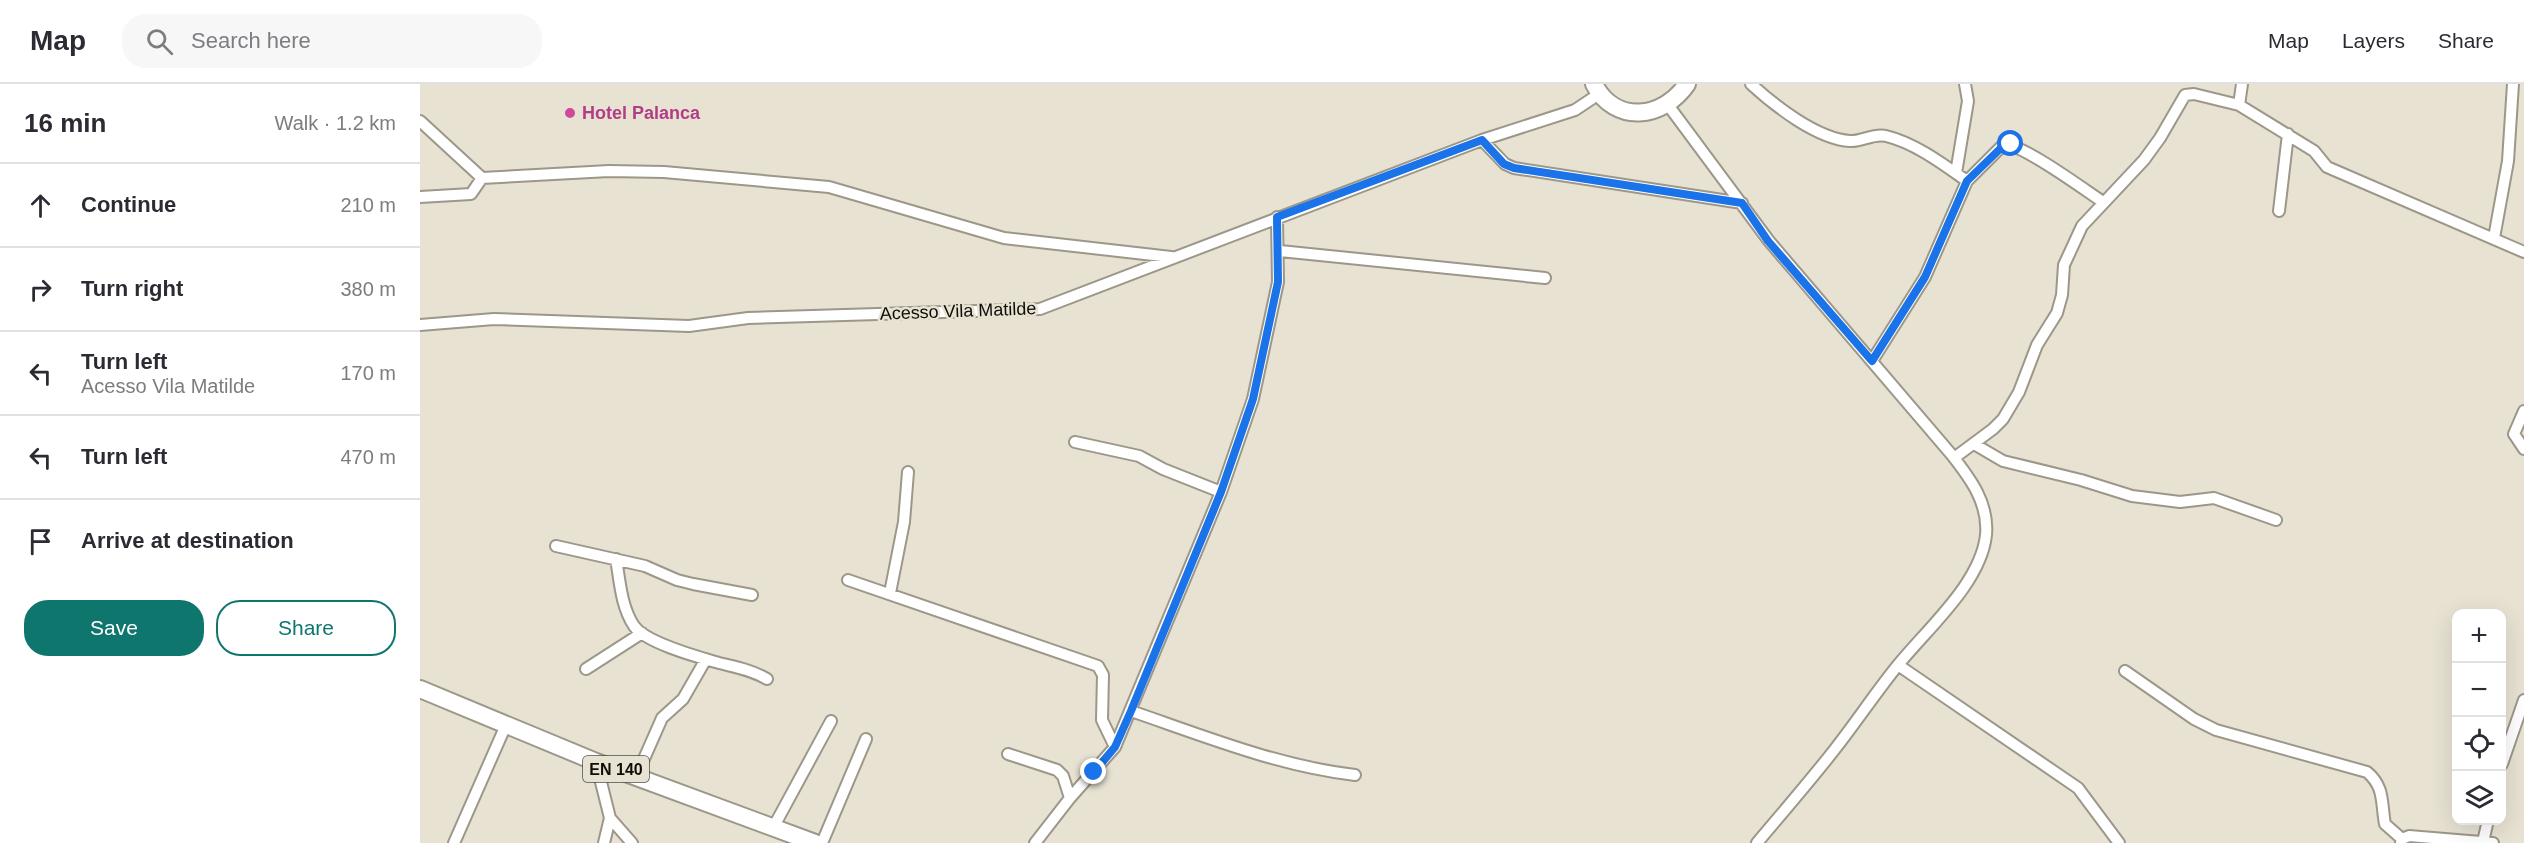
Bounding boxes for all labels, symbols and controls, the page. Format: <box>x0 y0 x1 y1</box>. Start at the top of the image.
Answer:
search box <box>122 14 542 68</box>
text: Map <box>30 25 86 56</box>
icon: search <box>143 25 176 58</box>
text: Search here <box>191 28 311 53</box>
text: Map <box>2268 29 2309 52</box>
text: Layers <box>2342 29 2405 52</box>
text: Share <box>2438 29 2494 52</box>
place label: Hotel Palanca <box>582 103 701 123</box>
marker: Hotel Palanca <box>563 106 577 120</box>
text: 16 min <box>24 108 106 138</box>
text: Walk · 1.2 km <box>275 112 396 134</box>
route start <box>1997 130 2023 156</box>
icon: ahead <box>24 189 57 222</box>
text: Continue <box>81 192 176 217</box>
text: 210 m <box>340 194 396 216</box>
icon: right <box>24 273 57 306</box>
text: Turn right <box>81 276 183 301</box>
text: 380 m <box>340 278 396 300</box>
street label: Acesso Vila Matilde <box>879 298 1037 324</box>
text: Turn left <box>81 349 167 374</box>
icon: left <box>24 357 57 390</box>
text: 170 m <box>340 362 396 384</box>
text: Acesso Vila Matilde <box>81 375 255 397</box>
icon: left <box>24 441 57 474</box>
text: Turn left <box>81 444 167 469</box>
text: 470 m <box>340 446 396 468</box>
icon: arrive <box>24 525 57 558</box>
text: Arrive at destination <box>81 528 294 553</box>
button: Save <box>24 600 204 656</box>
button: Share <box>216 600 396 656</box>
map controls <box>2452 609 2506 825</box>
button: + <box>2452 609 2506 663</box>
button: − <box>2452 663 2506 717</box>
button: locate <box>2452 717 2506 771</box>
road number: EN 140 <box>583 756 649 782</box>
route end <box>1080 758 1106 784</box>
button: layers <box>2452 771 2506 825</box>

